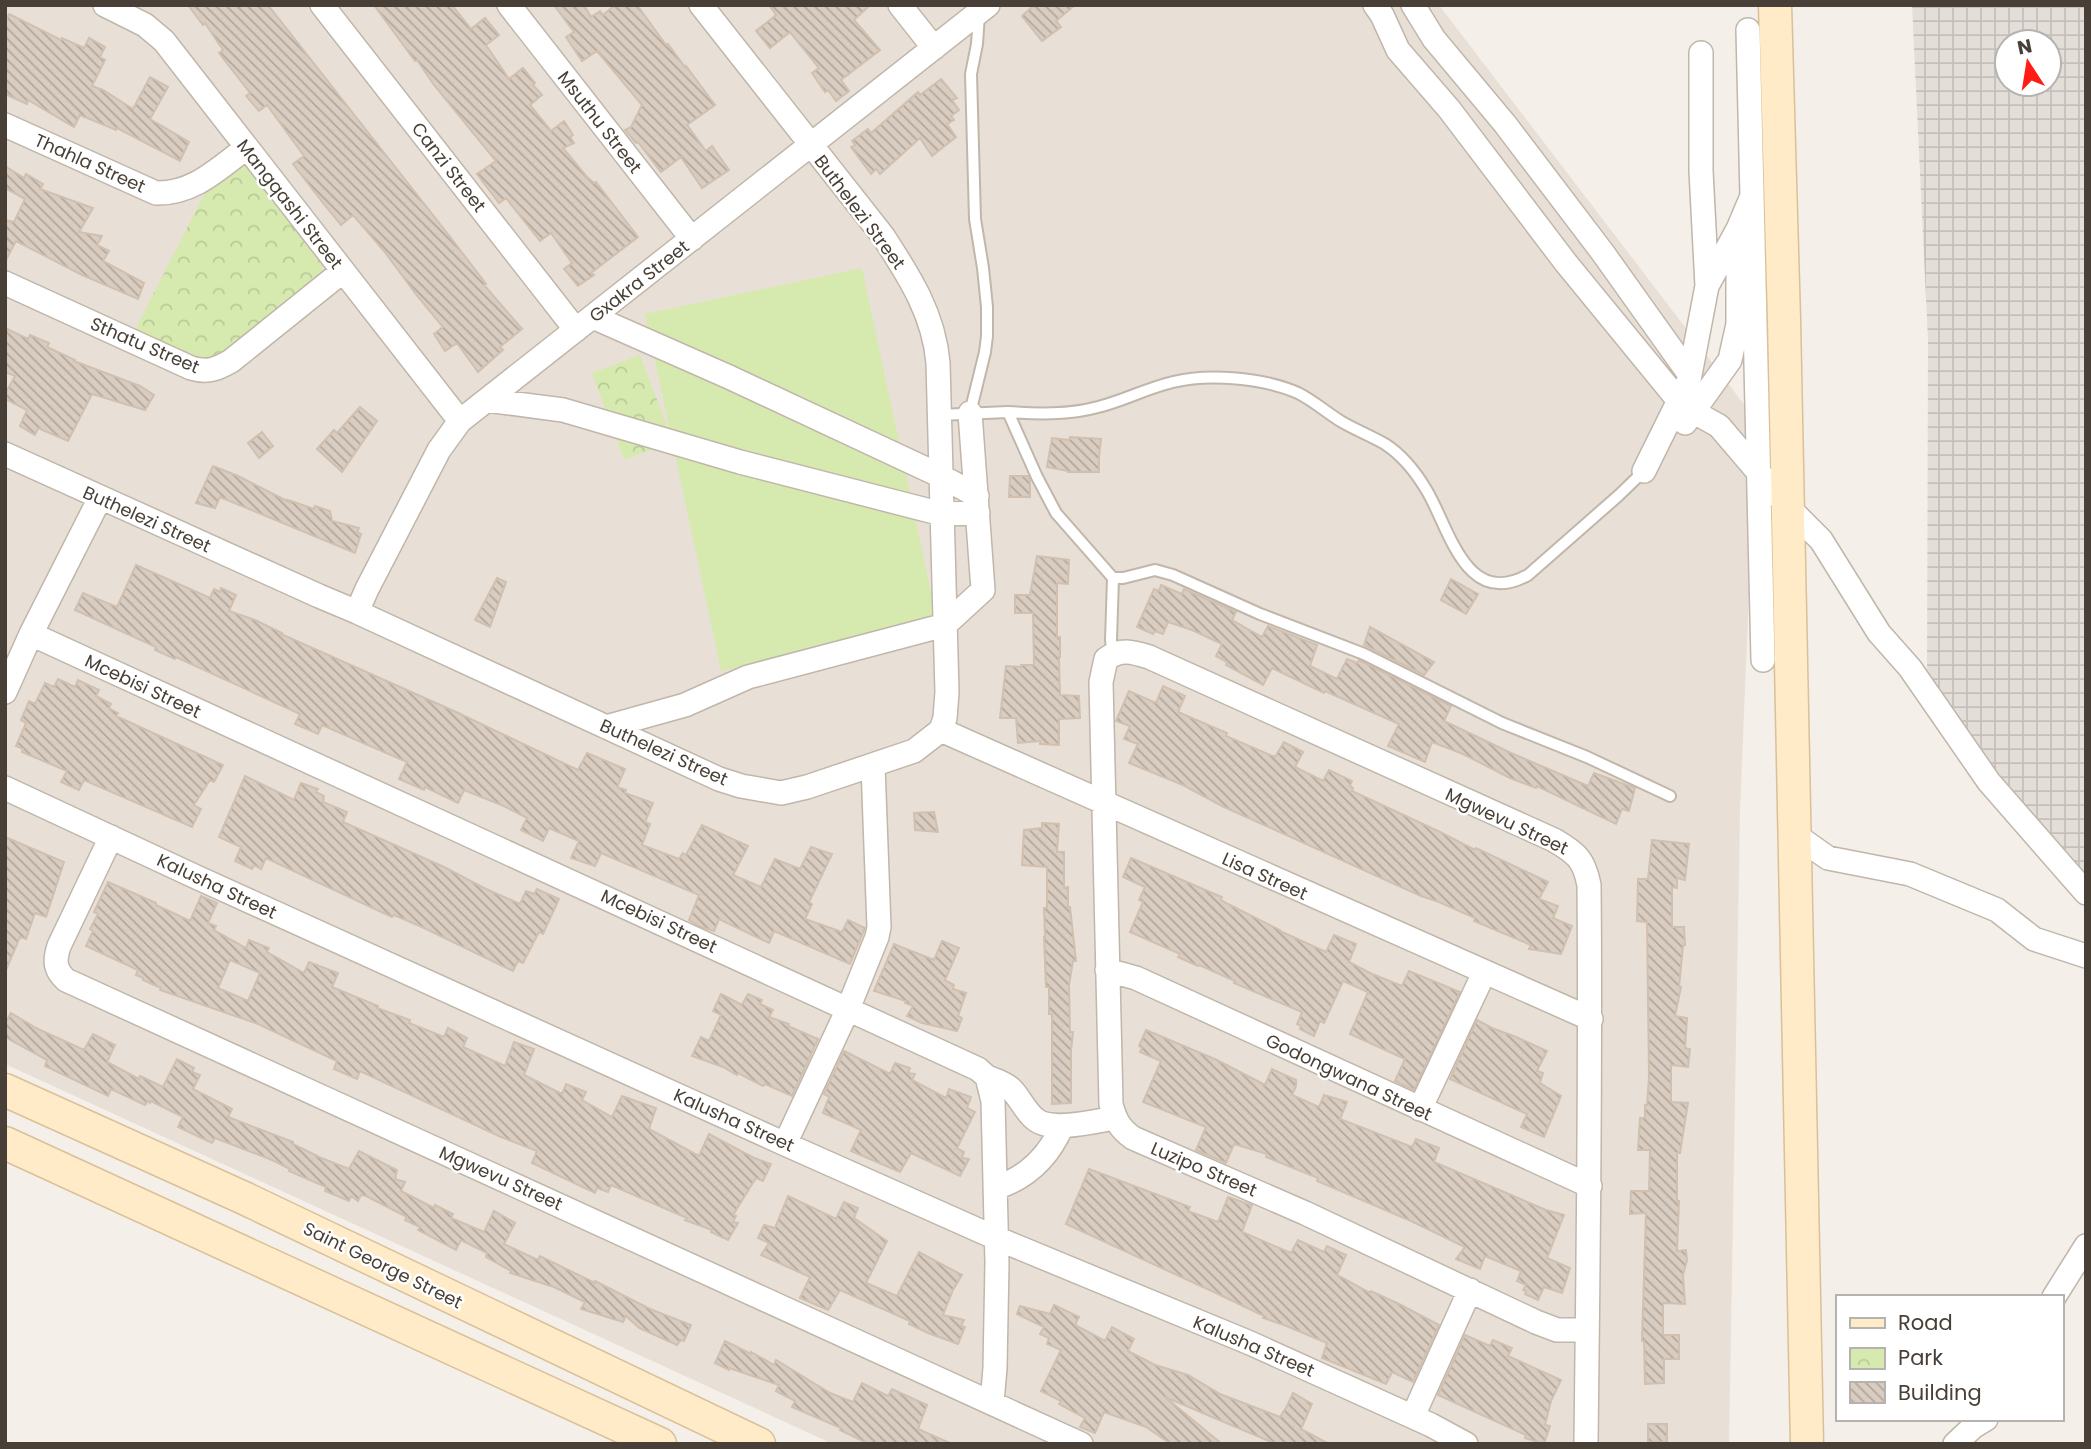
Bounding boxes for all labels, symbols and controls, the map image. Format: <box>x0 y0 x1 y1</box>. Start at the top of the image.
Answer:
north arrow <box>1993 28 2063 98</box>
text: N <box>2015 32 2034 62</box>
street label: Msuthu Street <box>552 66 648 178</box>
street label: Canzi Street <box>406 117 492 217</box>
street label: Thahla Street <box>31 127 149 199</box>
street label: Mangqashi Street <box>231 134 349 274</box>
street label: Buthelezi Street <box>809 150 911 274</box>
street label: Gxakra Street <box>584 234 694 328</box>
street label: Sthatu Street <box>87 311 203 379</box>
street label: Buthelezi Street <box>79 480 215 558</box>
street label: Mcebisi Street <box>81 648 205 724</box>
street label: Buthelezi Street <box>596 713 732 791</box>
street label: Mgwevu Street <box>1442 782 1572 860</box>
street label: Lisa Street <box>1218 846 1312 906</box>
street label: Kalusha Street <box>153 847 281 925</box>
street label: Mcebisi Street <box>597 883 721 959</box>
street label: Godongwana Street <box>1262 1027 1436 1127</box>
street label: Kalusha Street <box>670 1082 798 1158</box>
street label: Luzipo Street <box>1147 1135 1261 1203</box>
street label: Mgwevu Street <box>435 1140 567 1216</box>
street label: Saint George Street <box>299 1216 467 1314</box>
legend <box>1836 1295 2063 1421</box>
text: Road <box>1898 1308 1953 1337</box>
street label: Kalusha Street <box>1190 1309 1318 1383</box>
text: Park <box>1898 1343 1943 1372</box>
text: Building <box>1898 1378 1982 1407</box>

